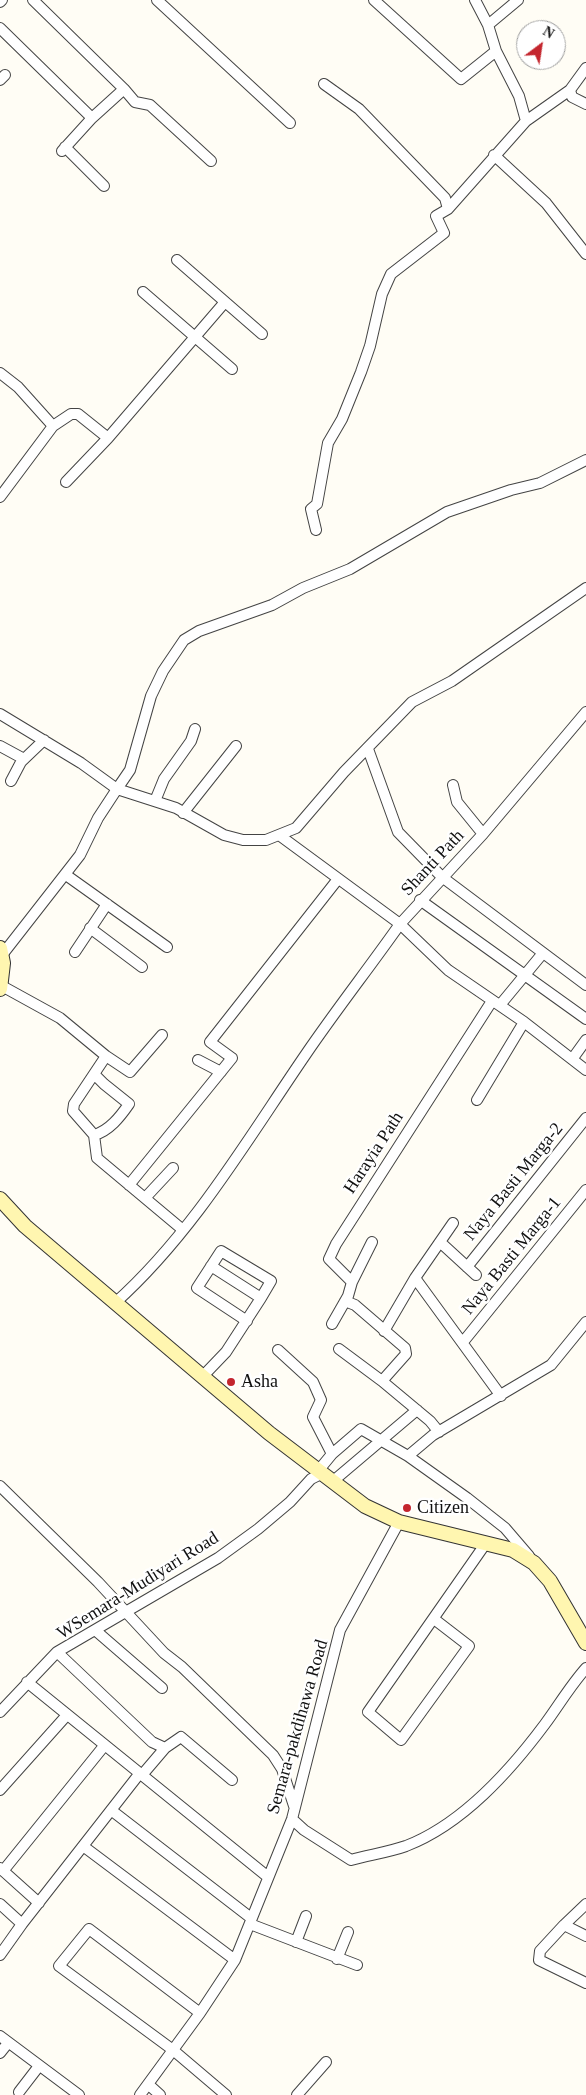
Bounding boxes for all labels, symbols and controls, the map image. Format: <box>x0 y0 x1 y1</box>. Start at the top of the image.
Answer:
north arrow <box>516 20 566 70</box>
text: N <box>540 24 557 42</box>
street label: Shanti Path <box>392 820 474 906</box>
street label: Harayia Path <box>336 1102 412 1204</box>
street label: Naya Basti Marga-2 <box>454 1111 574 1253</box>
street label: Naya Basti Marga-1 <box>452 1185 572 1327</box>
place label: Asha <box>241 1371 282 1393</box>
marker: Asha <box>225 1376 237 1388</box>
place label: Citizen <box>417 1497 474 1519</box>
marker: Citizen <box>401 1502 413 1514</box>
street label: WSemara-Mudiyari Road <box>43 1521 233 1651</box>
street label: Semara-pakdihawa Road <box>259 1623 337 1831</box>

